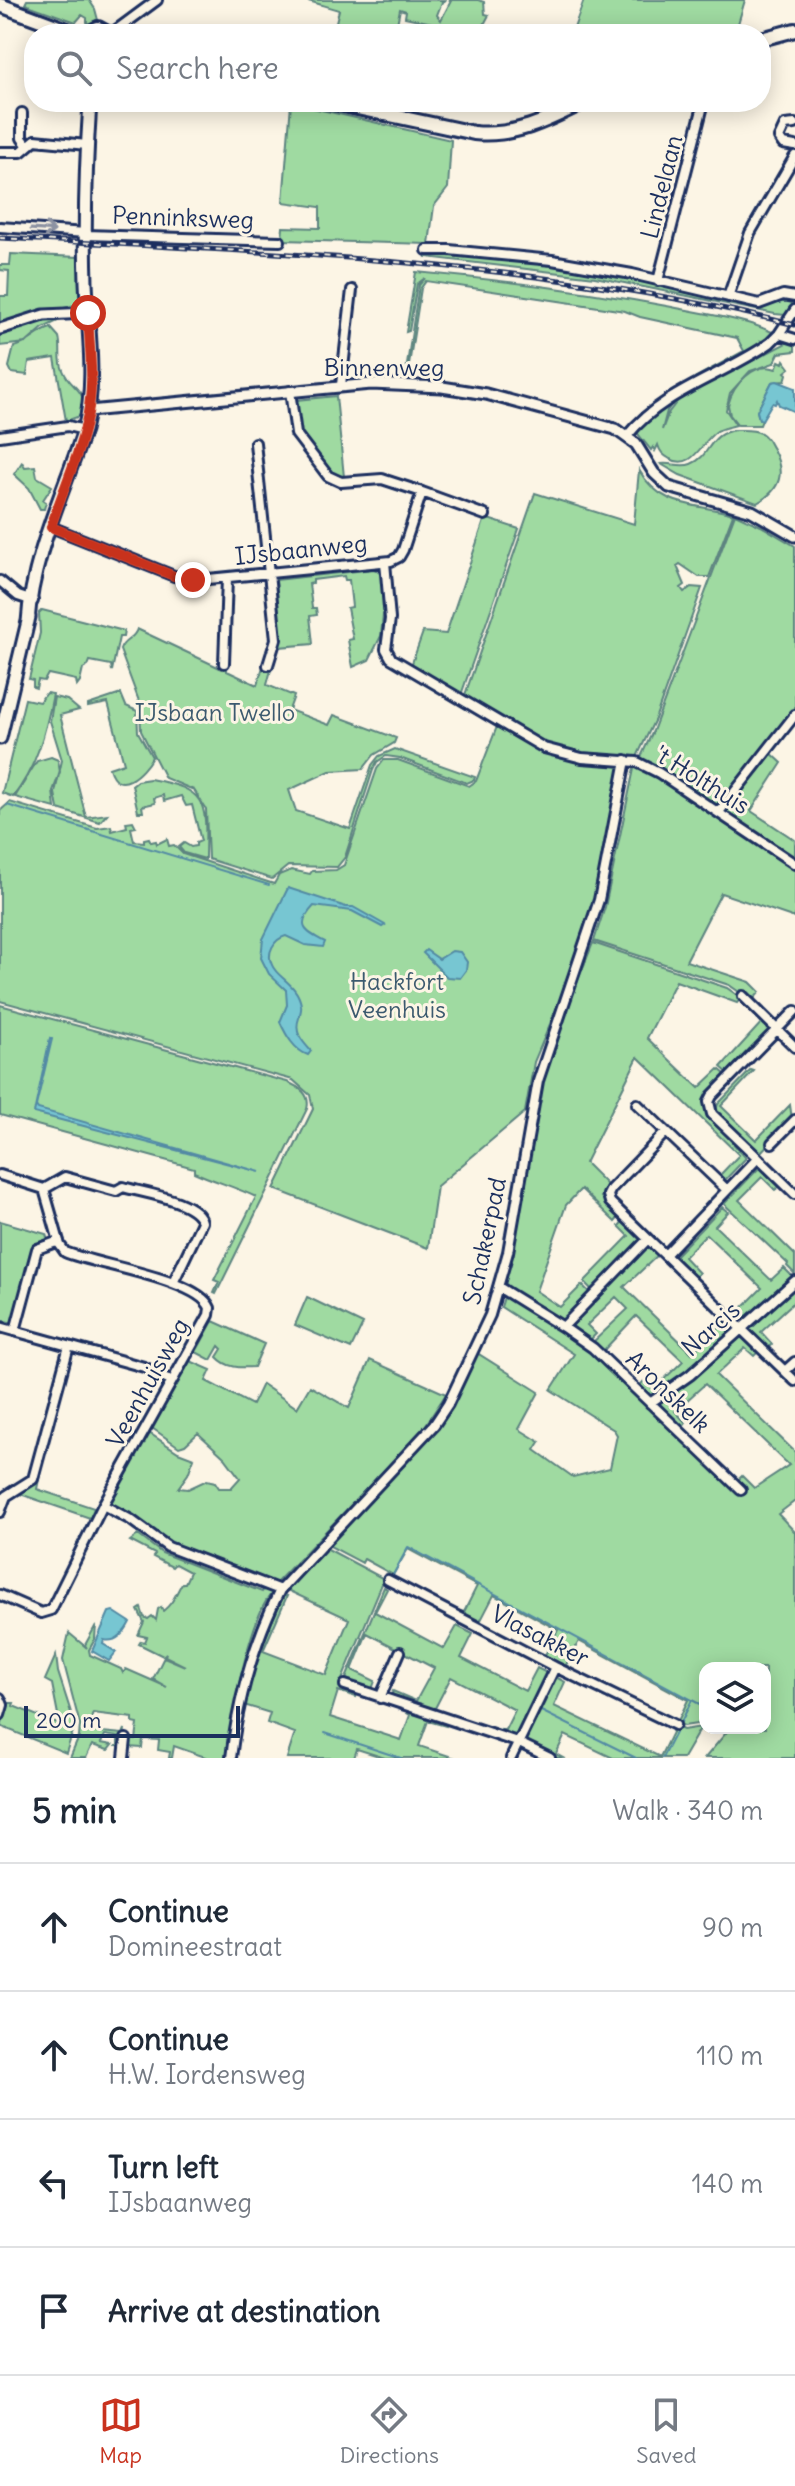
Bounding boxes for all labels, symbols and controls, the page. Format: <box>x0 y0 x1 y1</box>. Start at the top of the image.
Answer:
search box <box>24 24 771 112</box>
icon: search <box>52 46 96 90</box>
text: Search here <box>116 49 279 87</box>
street label: Lindelaan <box>634 132 688 242</box>
street label: Penninksweg <box>112 200 254 234</box>
one-way arrow <box>29 223 56 238</box>
route start <box>70 295 106 331</box>
street label: Binnenweg <box>324 352 444 382</box>
street label: IJsbaanweg <box>233 527 369 571</box>
route end <box>175 562 211 598</box>
park label: IJsbaan Twello <box>135 697 295 727</box>
street label: 't Holthuis <box>649 738 756 820</box>
park label: Hackfort Veenhuis <box>348 966 446 1024</box>
street label: Schakerpad <box>456 1174 512 1307</box>
street label: Narcis <box>675 1294 746 1362</box>
street label: Veenhuisweg <box>99 1313 195 1452</box>
street label: Aronskelk <box>620 1344 717 1439</box>
street label: Vlasakker <box>487 1598 595 1673</box>
map controls <box>699 1662 771 1734</box>
button: layers <box>699 1662 771 1734</box>
scale bar <box>24 1702 240 1738</box>
text: 200 m <box>36 1706 102 1734</box>
text: 5 min <box>32 1789 117 1832</box>
text: Walk · 340 m <box>612 1794 763 1827</box>
text: Continue <box>108 1892 229 1930</box>
icon: ahead <box>32 1905 76 1949</box>
text: 90 m <box>702 1911 763 1944</box>
text: Domineestraat <box>108 1930 282 1963</box>
text: Continue <box>108 2020 229 2058</box>
icon: ahead <box>32 2033 76 2077</box>
text: 110 m <box>696 2039 763 2072</box>
text: H.W. Iordensweg <box>108 2058 306 2091</box>
text: Turn left <box>108 2148 219 2186</box>
icon: left <box>32 2161 76 2205</box>
text: 140 m <box>692 2167 763 2200</box>
text: IJsbaanweg <box>108 2186 252 2219</box>
icon: arrive <box>32 2289 76 2333</box>
text: Arrive at destination <box>108 2292 380 2330</box>
tab: Map <box>99 2393 143 2469</box>
tab: Directions <box>340 2393 439 2469</box>
tab: Saved <box>636 2393 696 2469</box>

